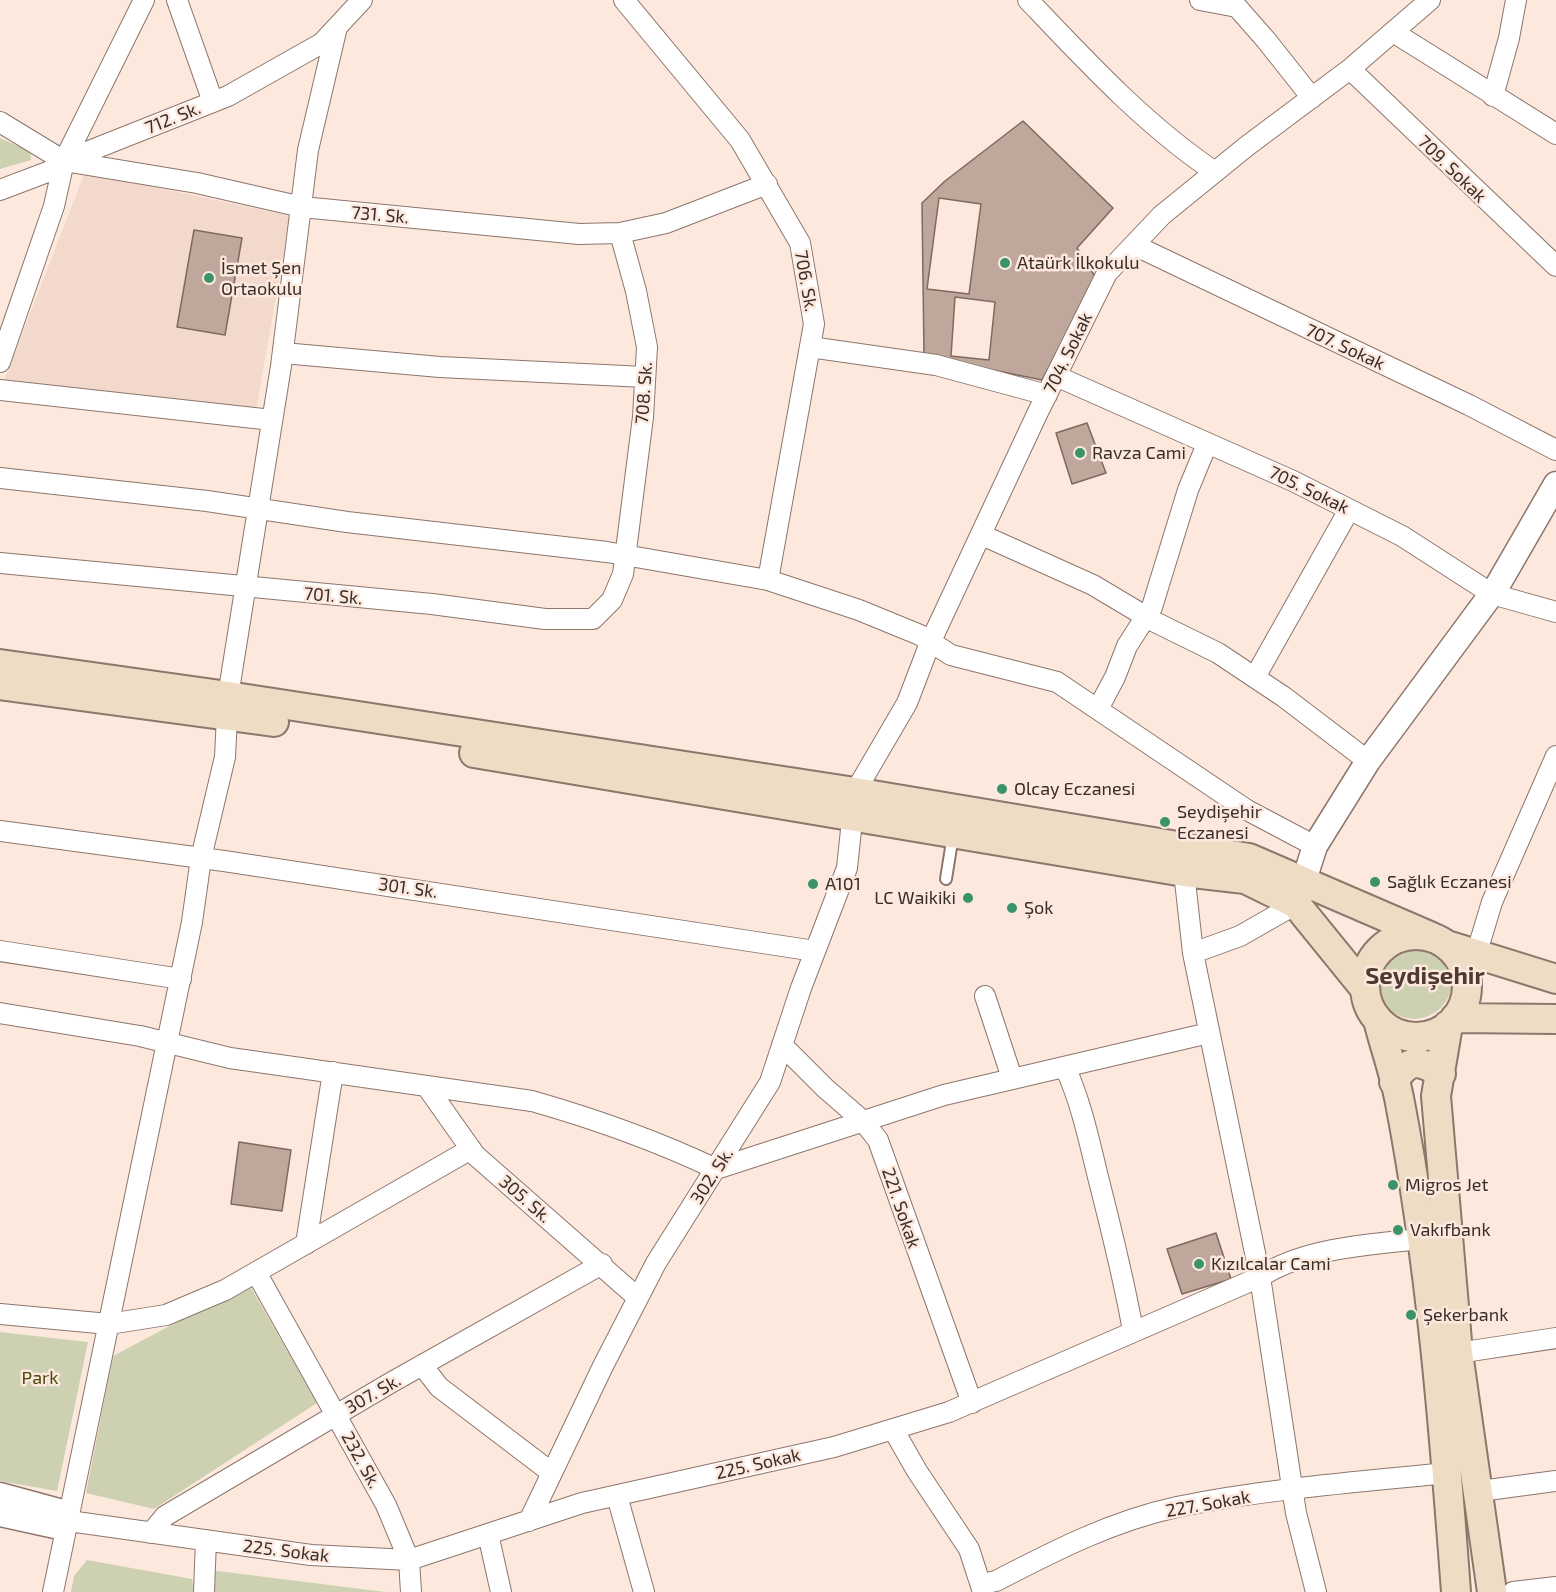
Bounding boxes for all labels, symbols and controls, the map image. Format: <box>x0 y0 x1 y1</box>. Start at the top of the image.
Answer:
street label: 712. Sk. <box>142 97 204 139</box>
street label: 709. Sokak <box>1413 131 1491 207</box>
street label: 731. Sk. <box>350 202 410 228</box>
street label: 706. Sk. <box>790 249 822 313</box>
place label: Ataürk İlkokulu <box>1017 252 1140 274</box>
marker: Ataürk İlkokulu <box>998 256 1012 270</box>
place label: İsmet Şen Ortaokulu <box>221 257 302 300</box>
marker: İsmet Şen Ortaokulu <box>202 271 216 285</box>
street label: 704. Sokak <box>1039 309 1097 397</box>
street label: 707. Sokak <box>1302 319 1388 375</box>
street label: 708. Sk. <box>631 361 657 425</box>
place label: Ravza Cami <box>1092 442 1186 464</box>
marker: Ravza Cami <box>1073 446 1087 460</box>
street label: 705. Sokak <box>1265 461 1353 519</box>
street label: 701. Sk. <box>303 583 363 609</box>
place label: Olcay Eczanesi <box>1014 778 1135 800</box>
marker: Olcay Eczanesi <box>995 782 1009 796</box>
place label: Seydişehir Eczanesi <box>1177 801 1262 844</box>
marker: Seydişehir Eczanesi <box>1158 815 1172 829</box>
place label: Sağlık Eczanesi <box>1387 871 1512 893</box>
street label: 301. Sk. <box>377 873 439 903</box>
place label: A101 <box>825 873 861 895</box>
marker: Sağlık Eczanesi <box>1368 875 1382 889</box>
marker: A101 <box>806 877 820 891</box>
place label: LC Waikiki <box>874 887 956 909</box>
marker: LC Waikiki <box>961 891 975 905</box>
place label: Şok <box>1024 897 1053 919</box>
marker: Şok <box>1005 901 1019 915</box>
district label: Seydişehir <box>1365 962 1485 990</box>
street label: 302. Sk. <box>686 1144 738 1208</box>
street label: 221. Sokak <box>877 1165 925 1251</box>
street label: 305. Sk. <box>495 1171 555 1227</box>
place label: Migros Jet <box>1405 1174 1488 1196</box>
marker: Migros Jet <box>1386 1178 1400 1192</box>
place label: Vakıfbank <box>1410 1219 1491 1241</box>
marker: Vakıfbank <box>1391 1223 1405 1237</box>
place label: Kızılcalar Cami <box>1211 1253 1331 1275</box>
marker: Kızılcalar Cami <box>1192 1257 1206 1271</box>
place label: Şekerbank <box>1423 1304 1508 1326</box>
marker: Şekerbank <box>1404 1308 1418 1322</box>
park label: Park <box>22 1367 58 1389</box>
street label: 307. Sk. <box>341 1369 405 1419</box>
street label: 232. Sk. <box>337 1428 385 1492</box>
street label: 225. Sokak <box>713 1444 803 1484</box>
street label: 227. Sokak <box>1164 1486 1252 1522</box>
street label: 225. Sokak <box>242 1535 330 1567</box>

